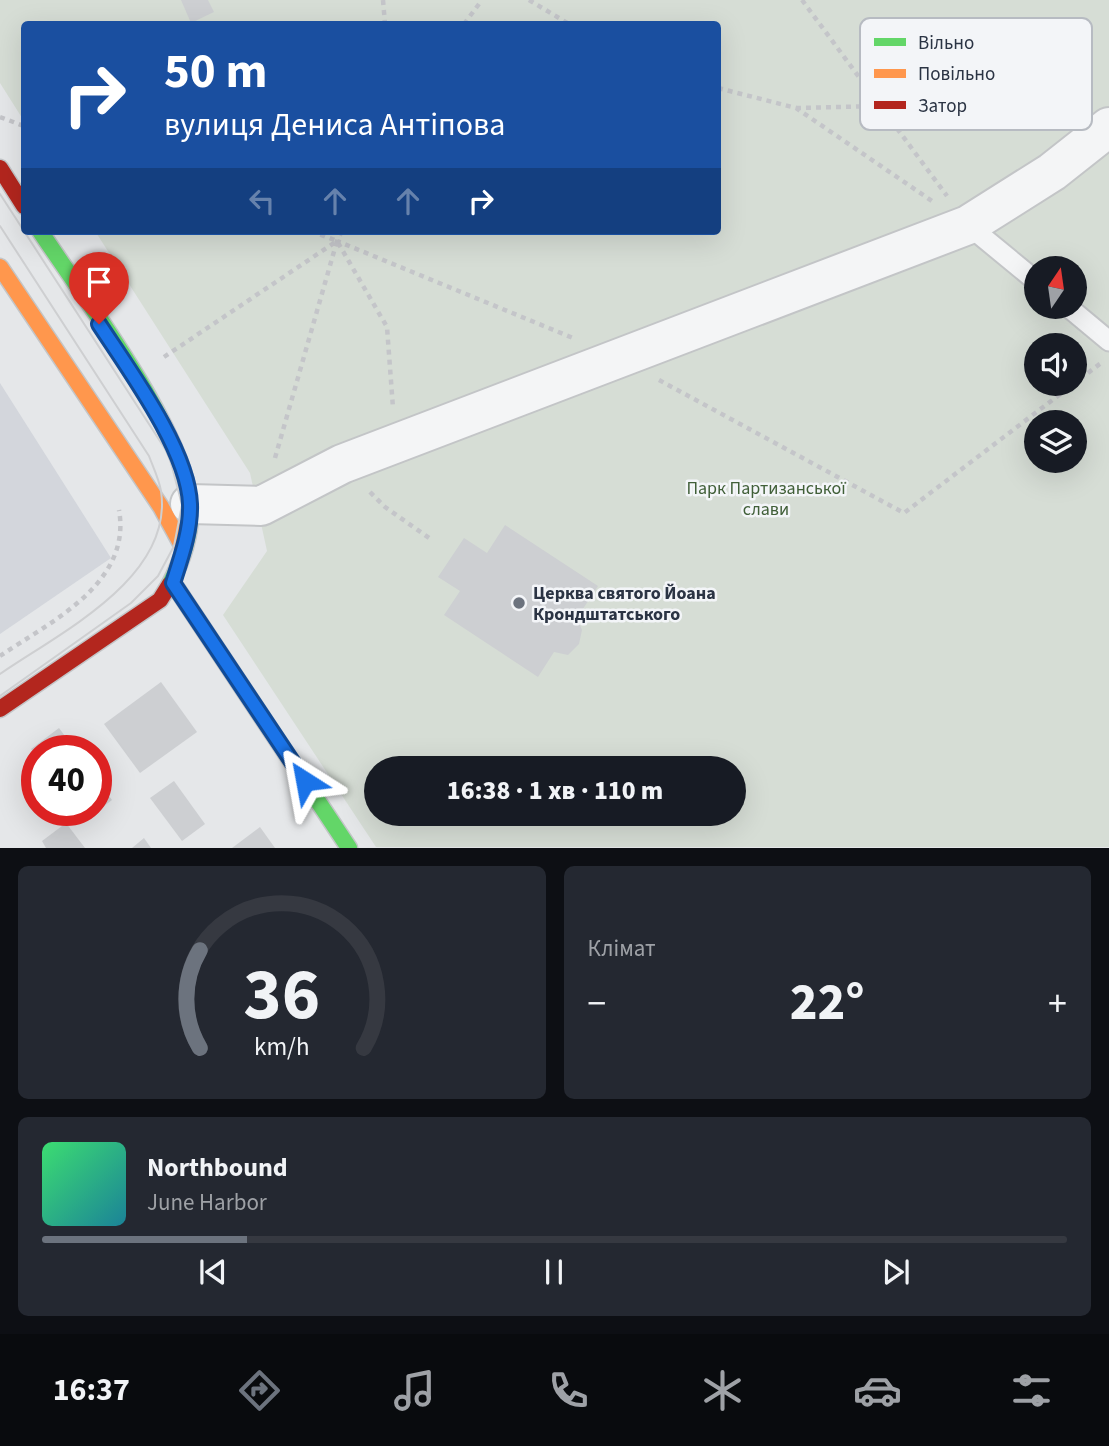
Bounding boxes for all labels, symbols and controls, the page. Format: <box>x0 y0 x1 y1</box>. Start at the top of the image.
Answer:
legend <box>860 18 1092 130</box>
text: Вільно <box>918 30 974 57</box>
text: 50 m <box>164 37 268 107</box>
icon: right <box>49 49 140 140</box>
text: Повільно <box>918 61 995 88</box>
text: Затор <box>918 93 967 120</box>
text: вулиця Дениса Антіпова <box>164 102 505 148</box>
icon: left <box>243 182 281 220</box>
icon: ahead <box>316 182 354 220</box>
icon: ahead <box>389 182 427 220</box>
icon: right <box>462 182 500 220</box>
pin <box>69 252 129 324</box>
north arrow <box>1024 256 1087 318</box>
map controls <box>1024 256 1087 473</box>
icon: arrive <box>80 263 118 301</box>
button: sound <box>1024 333 1087 396</box>
button: layers <box>1024 410 1087 473</box>
park label: Парк Партизанської слави <box>686 476 846 522</box>
place label: Церква святого Йоана Крондштатського <box>533 581 716 627</box>
marker: Церква святого Йоана Крондштатського <box>511 595 527 611</box>
speed limit sign: 40 <box>21 735 112 826</box>
position arrow <box>268 744 342 818</box>
text: 16:38 · 1 хв · 110 m <box>447 772 663 809</box>
text: Клімат <box>588 932 656 965</box>
text: 36 <box>243 944 320 1048</box>
text: 22° <box>790 966 865 1040</box>
text: − <box>588 977 606 1031</box>
text: + <box>1048 977 1067 1031</box>
text: km/h <box>254 1029 310 1065</box>
text: Northbound <box>147 1149 288 1186</box>
text: June Harbor <box>147 1186 267 1219</box>
icon: previous <box>194 1253 232 1291</box>
icon: pause <box>535 1253 573 1291</box>
icon: next <box>877 1253 915 1291</box>
icon: directions <box>235 1366 284 1415</box>
icon: music <box>390 1366 439 1415</box>
icon: phone <box>544 1366 593 1415</box>
icon: climate <box>698 1366 747 1415</box>
icon: car <box>853 1366 902 1415</box>
icon: filters <box>1007 1366 1056 1415</box>
text: 16:37 <box>53 1367 130 1413</box>

